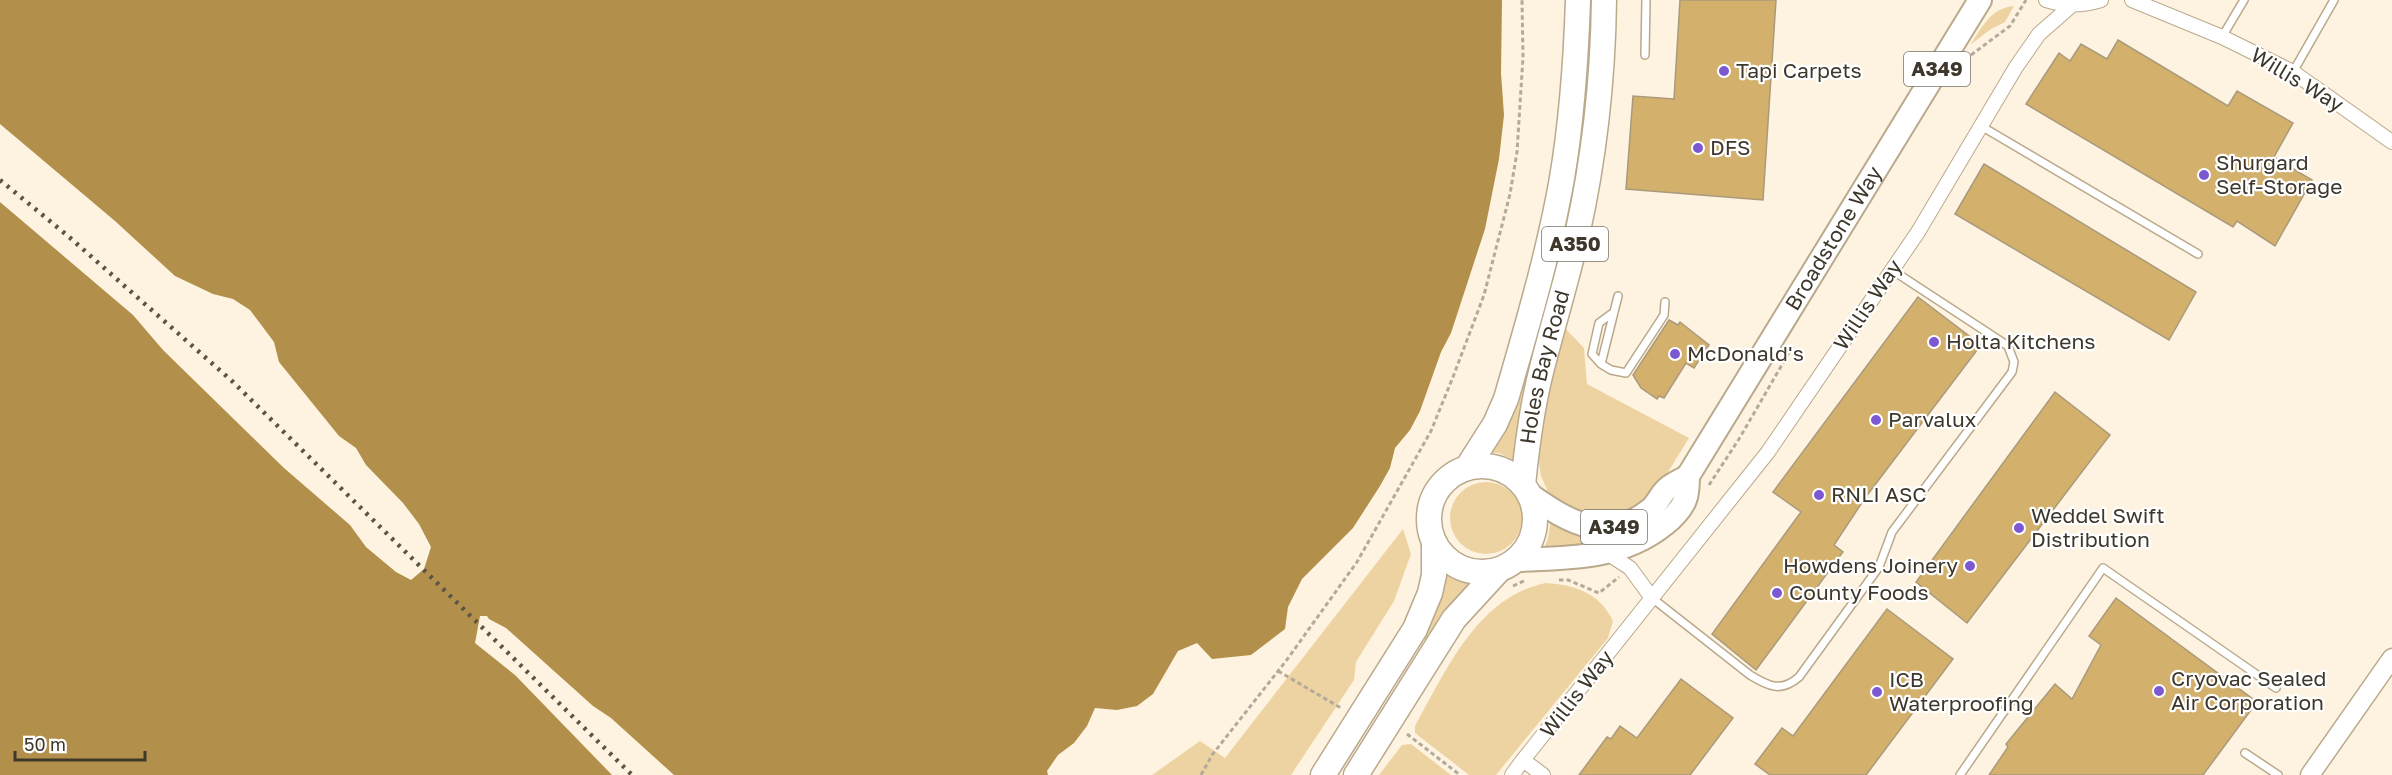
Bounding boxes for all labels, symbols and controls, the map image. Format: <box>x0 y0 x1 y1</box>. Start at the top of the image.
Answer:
street label: Willis Way <box>2246 41 2349 117</box>
road number: A349 <box>1904 52 1970 86</box>
place label: Tapi Carpets <box>1736 57 1862 83</box>
marker: Tapi Carpets <box>1717 64 1731 78</box>
place label: DFS <box>1710 134 1750 160</box>
marker: DFS <box>1691 141 1705 155</box>
place label: Shurgard Self-Storage <box>2216 149 2342 199</box>
street label: Broadstone Way <box>1779 161 1887 315</box>
marker: Shurgard Self-Storage <box>2197 168 2211 182</box>
road number: A350 <box>1542 227 1608 261</box>
street label: Willis Way <box>1827 254 1907 355</box>
street label: Holes Bay Road <box>1514 287 1575 446</box>
place label: Holta Kitchens <box>1946 328 2095 354</box>
marker: Holta Kitchens <box>1927 335 1941 349</box>
place label: McDonald's <box>1687 340 1804 366</box>
marker: McDonald's <box>1668 347 1682 361</box>
place label: Parvalux <box>1888 406 1977 432</box>
marker: Parvalux <box>1869 413 1883 427</box>
place label: RNLI ASC <box>1831 481 1927 507</box>
marker: RNLI ASC <box>1812 488 1826 502</box>
place label: Weddel Swift Distribution <box>2031 502 2165 552</box>
road number: A349 <box>1581 510 1647 544</box>
marker: Weddel Swift Distribution <box>2012 521 2026 535</box>
place label: Howdens Joinery <box>1783 552 1958 578</box>
marker: Howdens Joinery <box>1963 559 1977 573</box>
place label: County Foods <box>1789 579 1929 605</box>
marker: County Foods <box>1770 586 1784 600</box>
street label: Willis Way <box>1534 644 1619 742</box>
place label: Cryovac Sealed Air Corporation <box>2171 665 2326 715</box>
place label: ICB Waterproofing <box>1889 666 2034 716</box>
marker: Cryovac Sealed Air Corporation <box>2152 684 2166 698</box>
marker: ICB Waterproofing <box>1870 685 1884 699</box>
scale bar <box>15 724 146 762</box>
text: 50 m <box>24 733 66 755</box>

